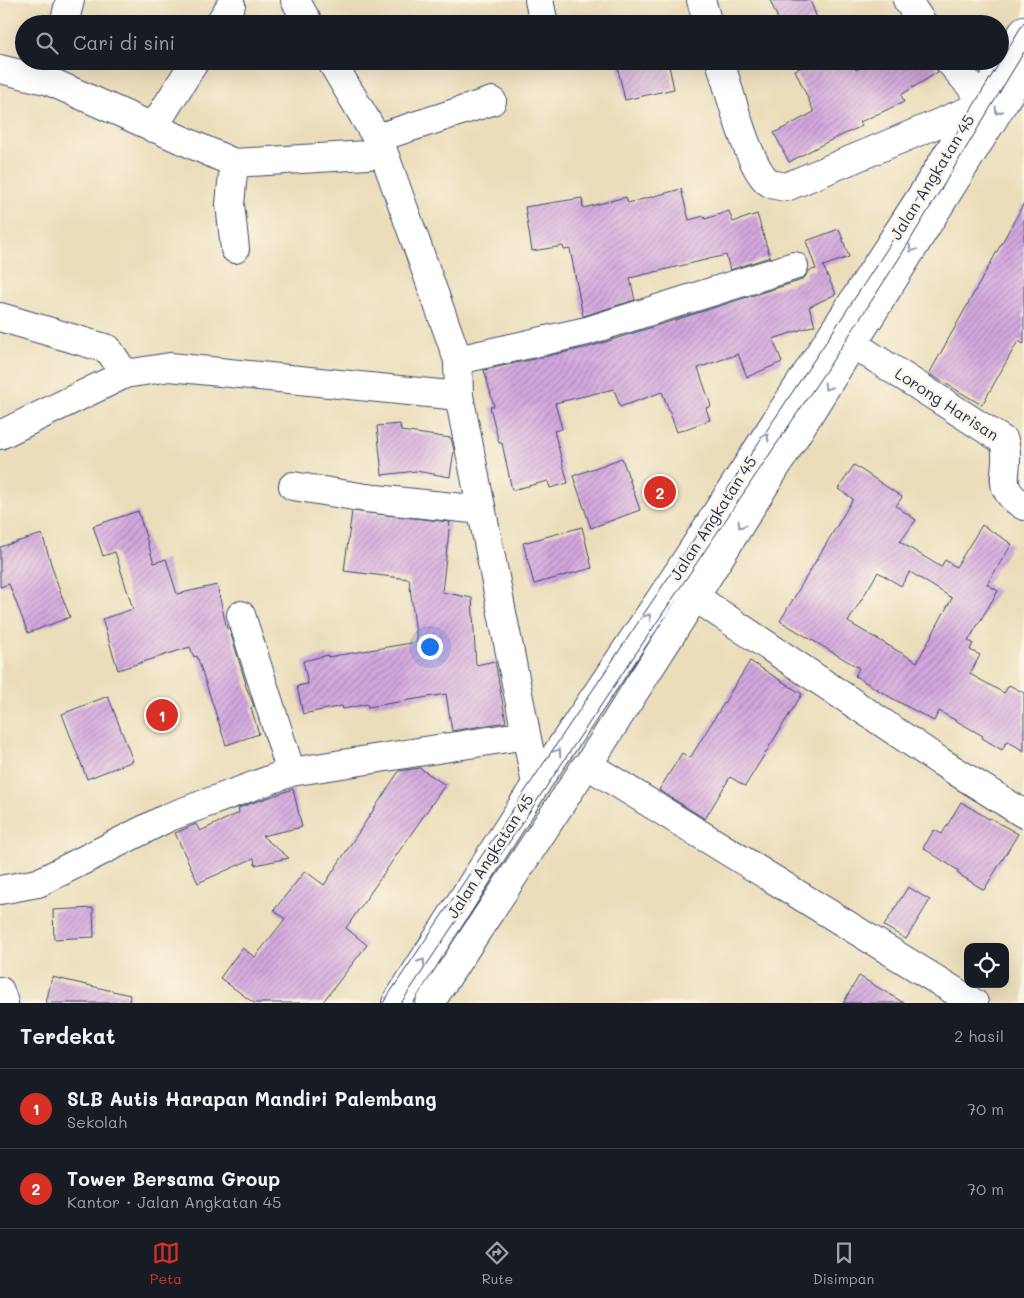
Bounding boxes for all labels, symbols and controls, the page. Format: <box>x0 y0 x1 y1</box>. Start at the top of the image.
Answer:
search box <box>15 15 1009 70</box>
icon: search <box>33 29 61 57</box>
text: Cari di sini <box>73 30 175 55</box>
one-way arrow <box>995 106 1005 115</box>
street label: Jalan Angkatan 45 <box>884 110 979 243</box>
one-way arrow <box>909 243 919 252</box>
street label: Lorong Harisan <box>891 362 1003 445</box>
one-way arrow <box>823 382 833 391</box>
one-way arrow <box>759 433 769 442</box>
street label: Jalan Angkatan 45 <box>665 452 761 584</box>
pin: 2 <box>644 473 676 511</box>
one-way arrow <box>737 519 747 528</box>
one-way arrow <box>642 613 651 623</box>
your location <box>417 634 443 660</box>
pin: 1 <box>146 696 178 734</box>
one-way arrow <box>552 748 561 757</box>
street label: Jalan Angkatan 45 <box>442 790 538 922</box>
map controls <box>964 943 1009 988</box>
button: locate <box>964 943 1009 988</box>
one-way arrow <box>416 958 426 967</box>
text: Terdekat <box>20 1022 115 1049</box>
text: 2 hasil <box>954 1025 1004 1046</box>
text: SLB Autis Harapan Mandiri Palembang <box>67 1086 437 1111</box>
text: 1 <box>32 1098 40 1119</box>
text: 70 m <box>967 1098 1004 1119</box>
text: Sekolah <box>67 1111 127 1132</box>
text: Tower Bersama Group <box>67 1166 280 1191</box>
text: 2 <box>32 1178 40 1199</box>
text: 70 m <box>967 1178 1004 1199</box>
text: Kantor · Jalan Angkatan 45 <box>67 1191 281 1212</box>
tab: Peta <box>150 1239 182 1288</box>
tab: Rute <box>482 1239 513 1288</box>
tab: Disimpan <box>813 1239 874 1288</box>

